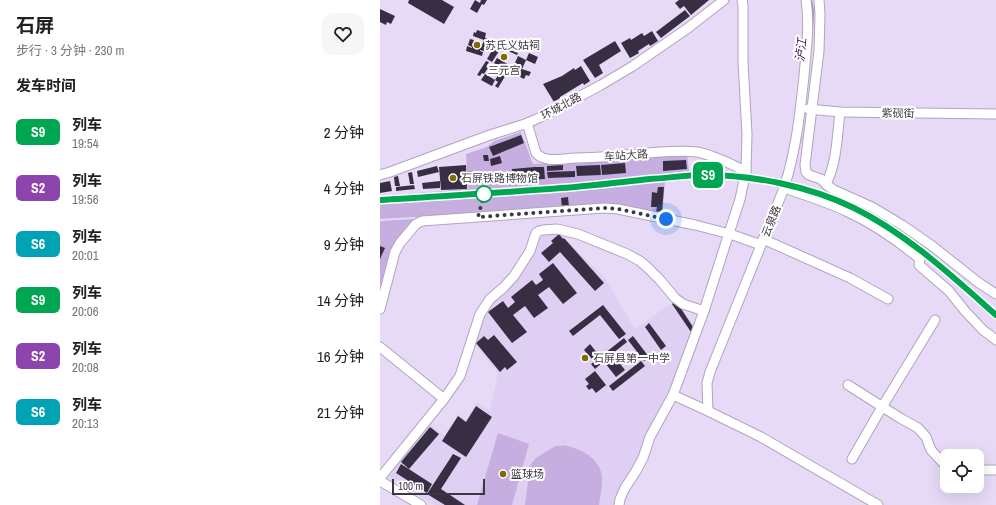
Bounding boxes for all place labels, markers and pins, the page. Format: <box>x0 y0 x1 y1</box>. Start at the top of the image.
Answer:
place label: 苏氏义姑祠 <box>485 38 540 52</box>
marker: 苏氏义姑祠 <box>472 40 482 50</box>
marker: 三元宫 <box>499 52 509 62</box>
place label: 三元宫 <box>488 63 521 77</box>
place label: 石屏铁路博物馆 <box>461 171 538 185</box>
marker: 石屏铁路博物馆 <box>448 173 458 183</box>
unlabelled marker <box>475 185 493 203</box>
place label: 石屏县第一中学 <box>593 351 670 365</box>
marker: 石屏县第一中学 <box>580 353 590 363</box>
place label: 篮球场 <box>511 467 544 481</box>
marker: 篮球场 <box>498 469 508 479</box>

